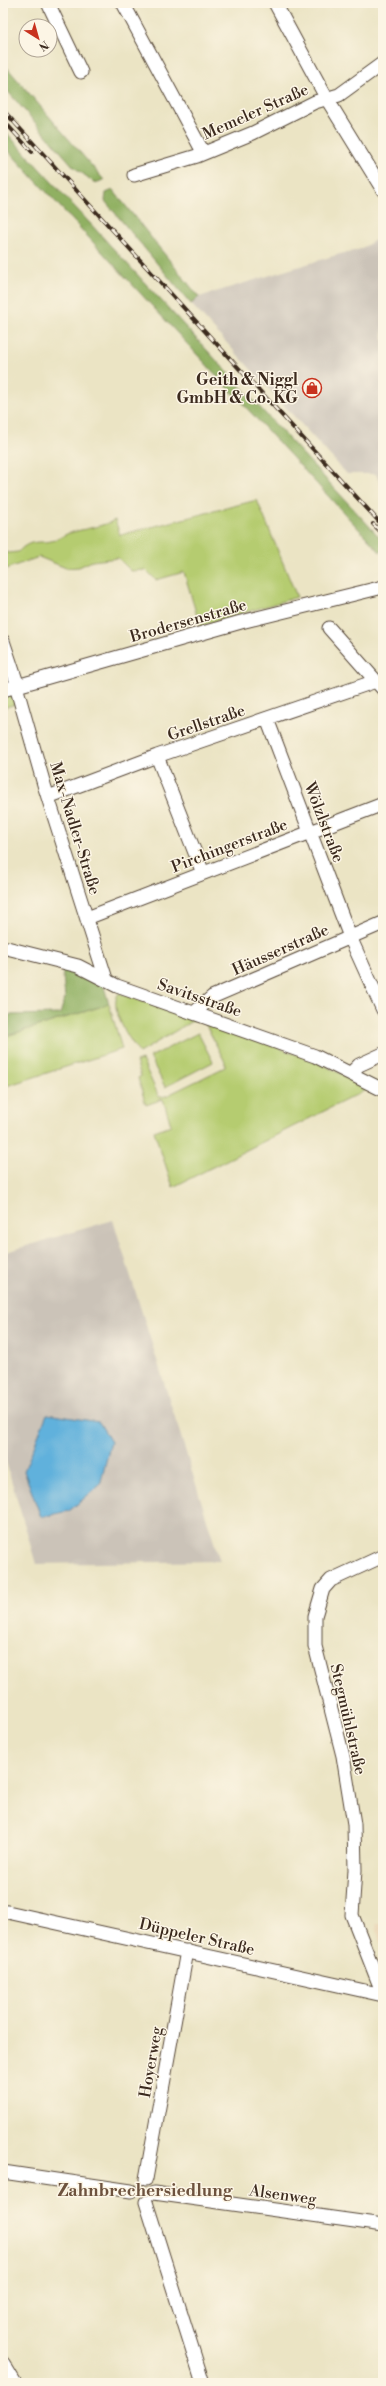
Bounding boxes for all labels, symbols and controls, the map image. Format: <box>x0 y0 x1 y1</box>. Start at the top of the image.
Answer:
north arrow <box>18 18 58 58</box>
text: N <box>35 37 51 54</box>
street label: Memeler Straße <box>199 80 312 144</box>
place label: Geith & Niggl GmbH & Co. KG <box>176 370 299 408</box>
shop icon: Geith & Niggl GmbH & Co. KG <box>301 377 323 399</box>
street label: Brodersenstraße <box>127 595 249 647</box>
street label: Grellstraße <box>165 700 248 746</box>
street label: Max-Nadler-Straße <box>45 759 105 897</box>
street label: Wölzlstraße <box>299 778 349 865</box>
street label: Pirchingerstraße <box>168 815 290 877</box>
street label: Häusserstraße <box>229 920 332 980</box>
street label: Savitsstraße <box>155 974 244 1022</box>
street label: Stegmühlstraße <box>326 1662 371 1777</box>
street label: Düppeler Straße <box>137 1914 257 1960</box>
street label: Hoyerweg <box>135 2024 167 2099</box>
district label: Zahnbrechersiedlung <box>58 2180 233 2202</box>
street label: Alsenweg <box>247 2180 318 2210</box>

